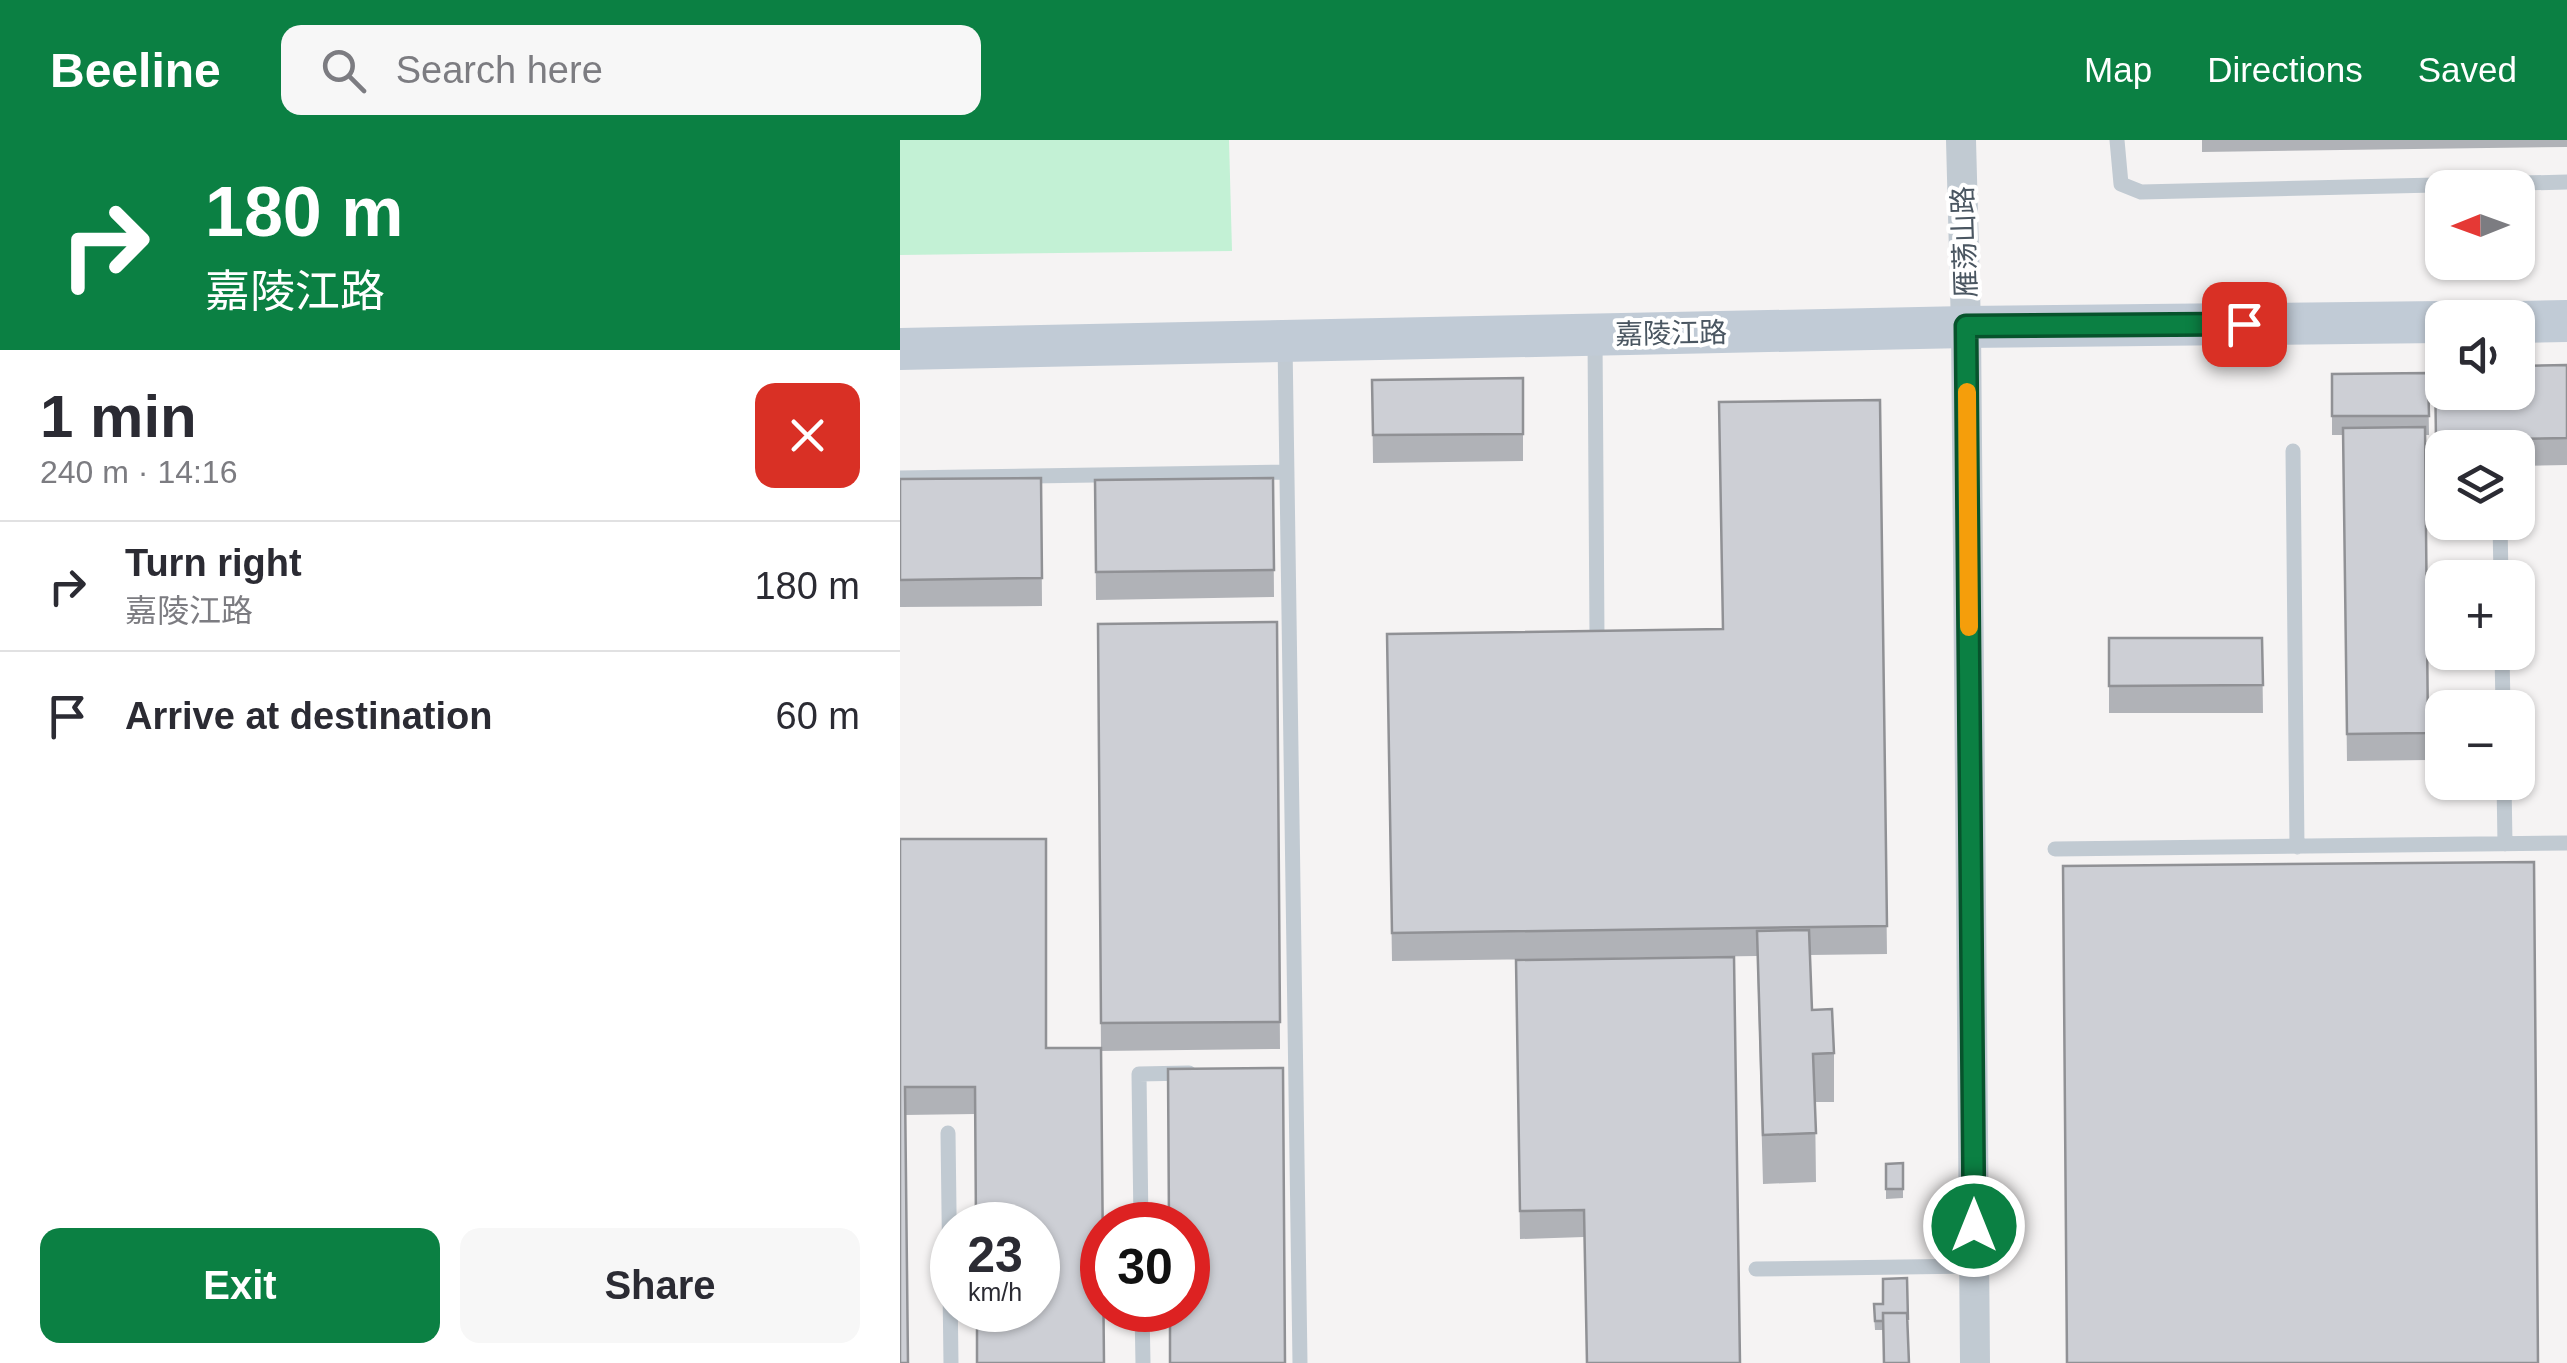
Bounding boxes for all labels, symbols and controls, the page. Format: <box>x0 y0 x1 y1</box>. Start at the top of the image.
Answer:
search box <box>281 25 981 115</box>
icon: search <box>316 43 371 98</box>
text: Beeline <box>50 44 221 97</box>
text: Search here <box>396 49 603 91</box>
text: Map <box>2084 50 2152 89</box>
text: Directions <box>2207 50 2363 89</box>
text: Saved <box>2418 50 2517 89</box>
north arrow <box>2425 170 2535 280</box>
map controls <box>2425 170 2535 800</box>
text: 180 m <box>205 173 403 251</box>
icon: right <box>40 180 170 310</box>
street label: 雁荡山路 <box>1947 185 1982 298</box>
text: 嘉陵江路 <box>205 266 385 317</box>
pin <box>2202 282 2287 367</box>
icon: arrive <box>2217 297 2272 352</box>
button: sound <box>2425 300 2535 410</box>
street label: 嘉陵江路 <box>1615 317 1727 350</box>
text: 1 min <box>40 383 197 450</box>
button: close <box>755 383 860 488</box>
button: layers <box>2425 430 2535 540</box>
text: 240 m · 14:16 <box>40 454 237 490</box>
text: Turn right <box>125 542 302 584</box>
icon: right <box>40 559 95 614</box>
button: + <box>2425 560 2535 670</box>
text: 180 m <box>754 565 860 607</box>
text: 嘉陵江路 <box>125 593 253 629</box>
icon: arrive <box>40 689 95 744</box>
button: − <box>2425 690 2535 800</box>
text: Arrive at destination <box>125 695 492 737</box>
text: 60 m <box>776 695 860 737</box>
position arrow <box>1922 1174 2026 1278</box>
speed limit sign: 30 <box>1080 1202 1210 1332</box>
text: 23 <box>967 1227 1023 1283</box>
button: Exit <box>40 1228 440 1343</box>
button: Share <box>460 1228 860 1343</box>
text: km/h <box>968 1278 1022 1306</box>

